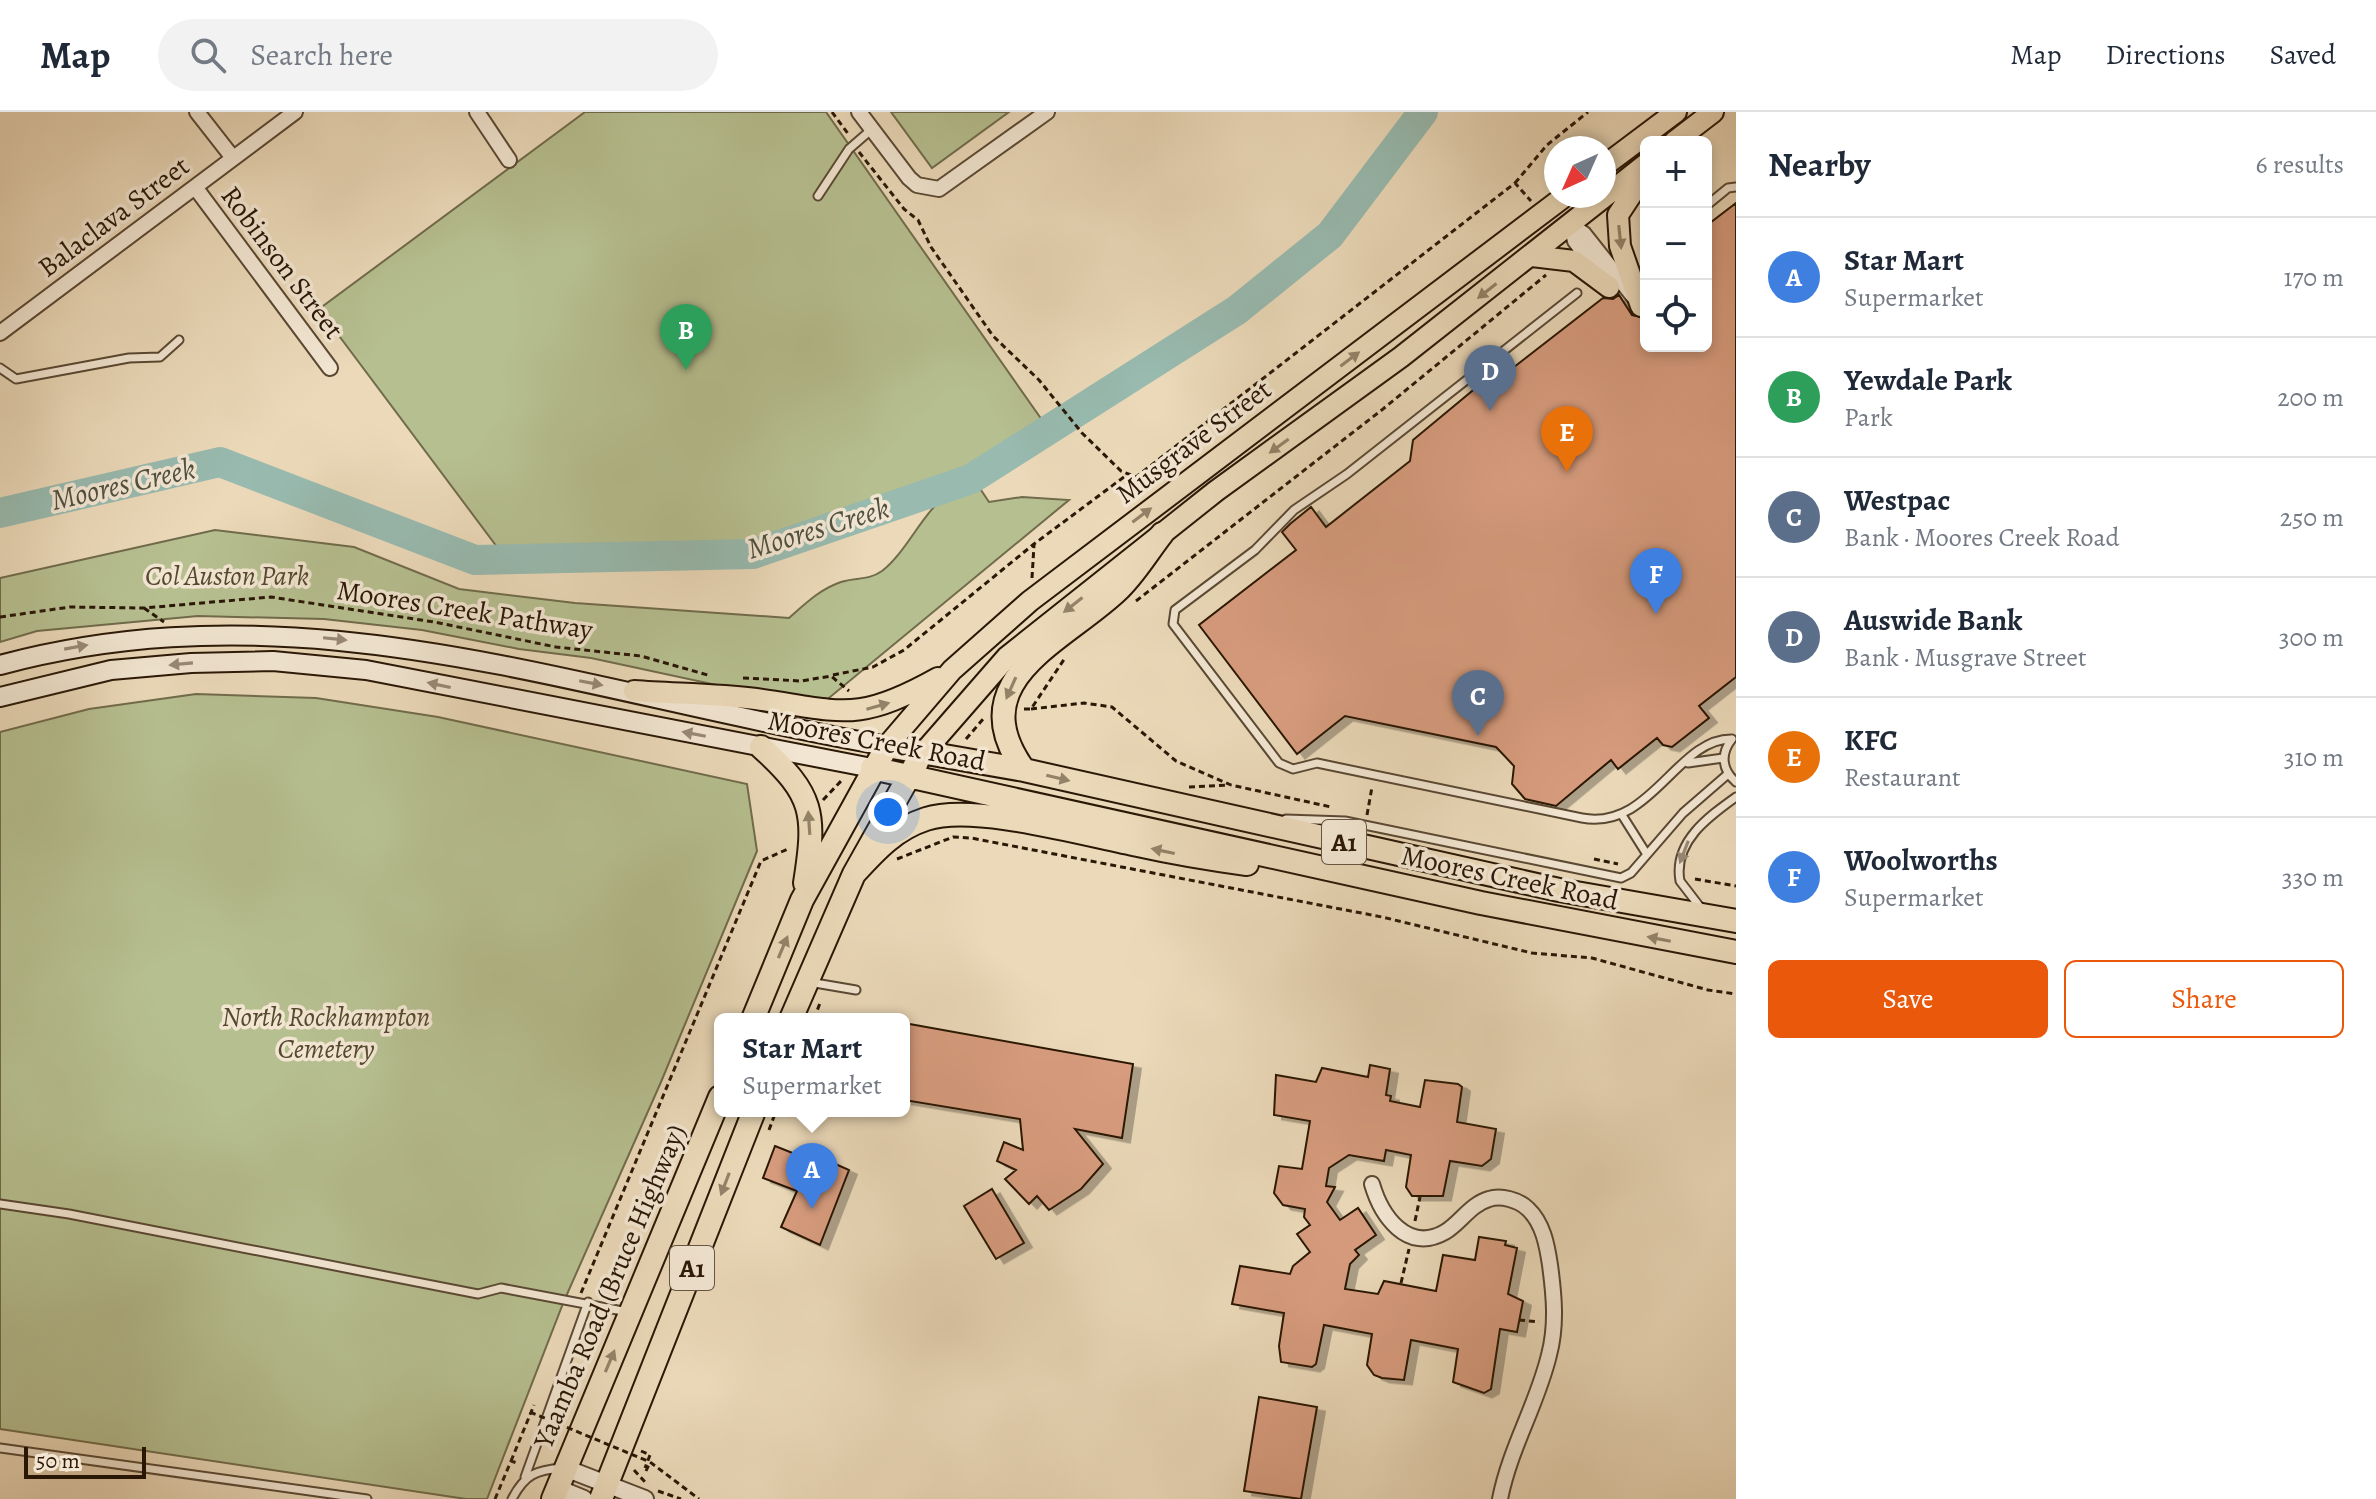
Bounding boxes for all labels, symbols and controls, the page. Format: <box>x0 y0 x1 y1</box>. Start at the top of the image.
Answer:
search box <box>158 19 718 91</box>
text: Map <box>40 29 110 81</box>
icon: search <box>186 33 230 77</box>
text: Search here <box>250 35 393 75</box>
text: Map <box>2010 36 2061 74</box>
text: Directions <box>2105 36 2226 74</box>
text: Saved <box>2270 36 2336 74</box>
north arrow <box>1544 136 1616 208</box>
map controls <box>1640 136 1712 352</box>
button: + <box>1640 136 1712 208</box>
text: Nearby <box>1768 141 1871 188</box>
street label: Balaclava Street <box>30 147 197 286</box>
text: 6 results <box>2256 147 2344 182</box>
street label: Robinson Street <box>212 178 352 347</box>
button: − <box>1640 208 1712 280</box>
one-way arrow <box>1613 225 1626 250</box>
text: Star Mart <box>1844 240 1964 280</box>
text: A <box>1786 260 1802 295</box>
text: 170 m <box>2284 260 2344 295</box>
button: locate <box>1640 280 1712 352</box>
text: Supermarket <box>1844 280 1984 315</box>
one-way arrow <box>1477 282 1498 298</box>
pin: B <box>660 304 712 370</box>
pin: D <box>1464 345 1516 411</box>
one-way arrow <box>1339 351 1360 367</box>
text: Yewdale Park <box>1844 360 2012 400</box>
street label: Musgrave Street <box>1108 371 1279 513</box>
text: B <box>1786 380 1802 415</box>
text: 200 m <box>2277 380 2344 415</box>
text: Park <box>1844 400 1893 435</box>
pin: E <box>1541 406 1593 472</box>
one-way arrow <box>1268 437 1289 453</box>
water label: Moores Creek <box>47 448 199 520</box>
text: Westpac <box>1844 480 1950 520</box>
water label: Moores Creek <box>742 487 894 569</box>
text: C <box>1786 500 1802 535</box>
text: 250 m <box>2280 500 2344 535</box>
one-way arrow <box>1131 507 1152 523</box>
text: Bank · Moores Creek Road <box>1844 520 2120 555</box>
pin: F <box>1630 548 1682 614</box>
park label: Col Auston Park <box>145 557 309 595</box>
street label: Moores Creek Pathway <box>334 571 596 649</box>
one-way arrow <box>1063 596 1083 612</box>
text: Auswide Bank <box>1844 600 2023 640</box>
text: D <box>1785 620 1803 655</box>
text: 300 m <box>2279 620 2344 655</box>
one-way arrow <box>323 632 348 645</box>
text: Bank · Musgrave Street <box>1844 640 2087 675</box>
one-way arrow <box>64 641 89 653</box>
one-way arrow <box>168 658 193 671</box>
pin: C <box>1452 670 1504 736</box>
one-way arrow <box>579 677 604 689</box>
one-way arrow <box>1004 677 1018 700</box>
one-way arrow <box>426 678 451 691</box>
one-way arrow <box>866 699 890 712</box>
street label: Moores Creek Road <box>765 701 990 781</box>
text: KFC <box>1844 720 1898 760</box>
one-way arrow <box>682 727 707 740</box>
text: E <box>1786 740 1802 775</box>
text: 310 m <box>2284 740 2344 775</box>
text: Restaurant <box>1844 760 1961 795</box>
one-way arrow <box>1045 773 1070 785</box>
your location <box>868 792 908 832</box>
one-way arrow <box>802 810 815 835</box>
road number: A1 <box>1322 820 1366 864</box>
street label: Moores Creek Road <box>1398 836 1623 920</box>
one-way arrow <box>1677 840 1690 864</box>
text: Woolworths <box>1844 840 1998 880</box>
one-way arrow <box>1150 844 1175 856</box>
text: F <box>1787 860 1801 895</box>
text: 330 m <box>2282 860 2344 895</box>
text: Supermarket <box>1844 880 1984 915</box>
one-way arrow <box>1647 932 1672 944</box>
one-way arrow <box>776 935 789 959</box>
button: Save <box>1768 960 2048 1038</box>
button: Share <box>2064 960 2344 1038</box>
park label: North Rockhampton Cemetery <box>222 998 430 1068</box>
popup <box>714 1013 910 1117</box>
text: Star Mart <box>742 1028 862 1068</box>
text: Supermarket <box>742 1068 882 1103</box>
street label: Yaamba Road (Bruce Highway) <box>524 1119 695 1455</box>
pin: A <box>786 1143 838 1209</box>
one-way arrow <box>719 1172 732 1196</box>
road number: A1 <box>670 1246 714 1290</box>
one-way arrow <box>603 1349 616 1373</box>
scale bar <box>24 1443 146 1479</box>
text: 50 m <box>36 1446 80 1476</box>

